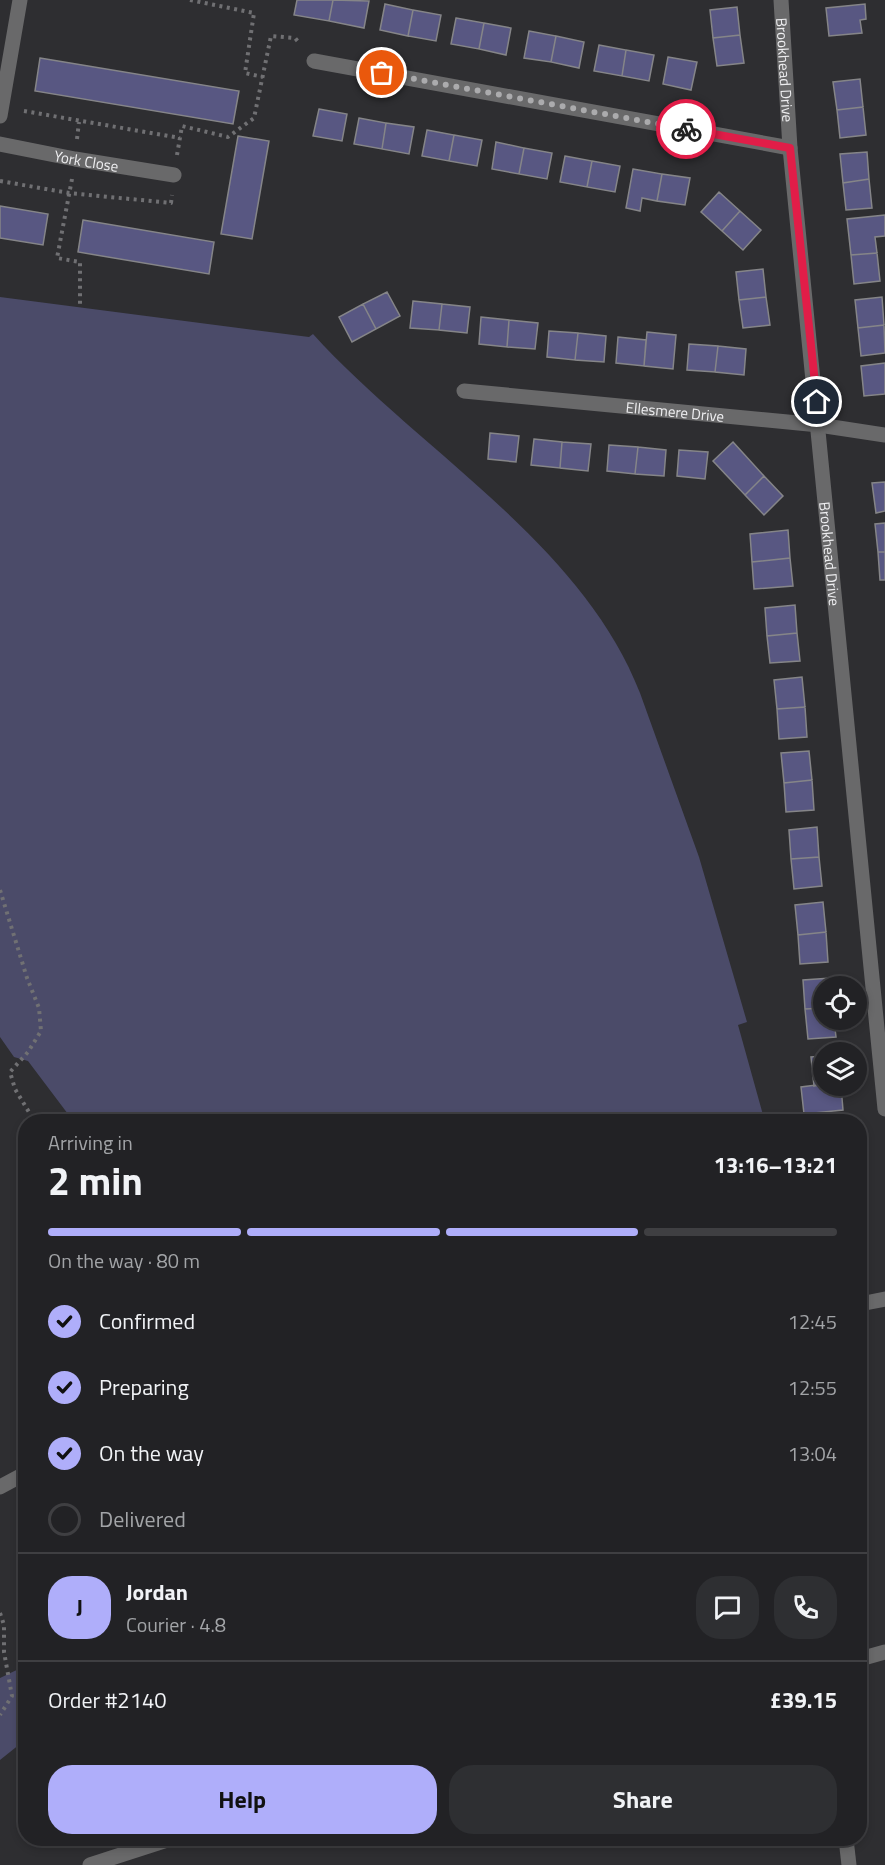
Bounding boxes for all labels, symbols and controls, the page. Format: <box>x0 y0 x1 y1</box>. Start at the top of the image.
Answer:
street label: Brookhead Drive <box>771 17 800 123</box>
pin <box>356 47 407 98</box>
icon: bag <box>365 56 398 89</box>
courier <box>656 99 716 159</box>
icon: bike <box>670 113 703 146</box>
street label: York Close <box>52 144 120 177</box>
pin <box>791 376 842 427</box>
icon: home <box>800 385 833 418</box>
street label: Ellesmere Drive <box>625 395 725 427</box>
street label: Brookhead Drive <box>814 501 847 607</box>
map controls <box>813 976 867 1096</box>
button: locate <box>813 976 867 1030</box>
button: layers <box>813 1042 867 1096</box>
text: Arriving in <box>48 1127 133 1158</box>
text: 13:16–13:21 <box>714 1148 837 1182</box>
text: 2 min <box>48 1151 143 1210</box>
text: On the way · 80 m <box>48 1245 200 1276</box>
text: Confirmed <box>99 1304 195 1338</box>
icon: check <box>48 1305 81 1338</box>
text: 12:45 <box>788 1306 837 1337</box>
text: Preparing <box>99 1370 189 1404</box>
icon: check <box>48 1371 81 1404</box>
text: 12:55 <box>788 1372 837 1403</box>
text: On the way <box>99 1436 204 1470</box>
icon: check <box>48 1437 81 1470</box>
text: 13:04 <box>788 1438 837 1469</box>
text: Delivered <box>99 1502 186 1536</box>
text: Jordan <box>126 1575 188 1609</box>
button: chat <box>696 1576 759 1639</box>
button: phone <box>774 1576 837 1639</box>
text: J <box>76 1590 83 1624</box>
text: Courier · 4.8 <box>126 1609 226 1640</box>
text: Order #2140 <box>48 1683 167 1717</box>
text: £39.15 <box>770 1683 837 1717</box>
button: Help <box>48 1765 437 1834</box>
button: Share <box>449 1765 837 1834</box>

